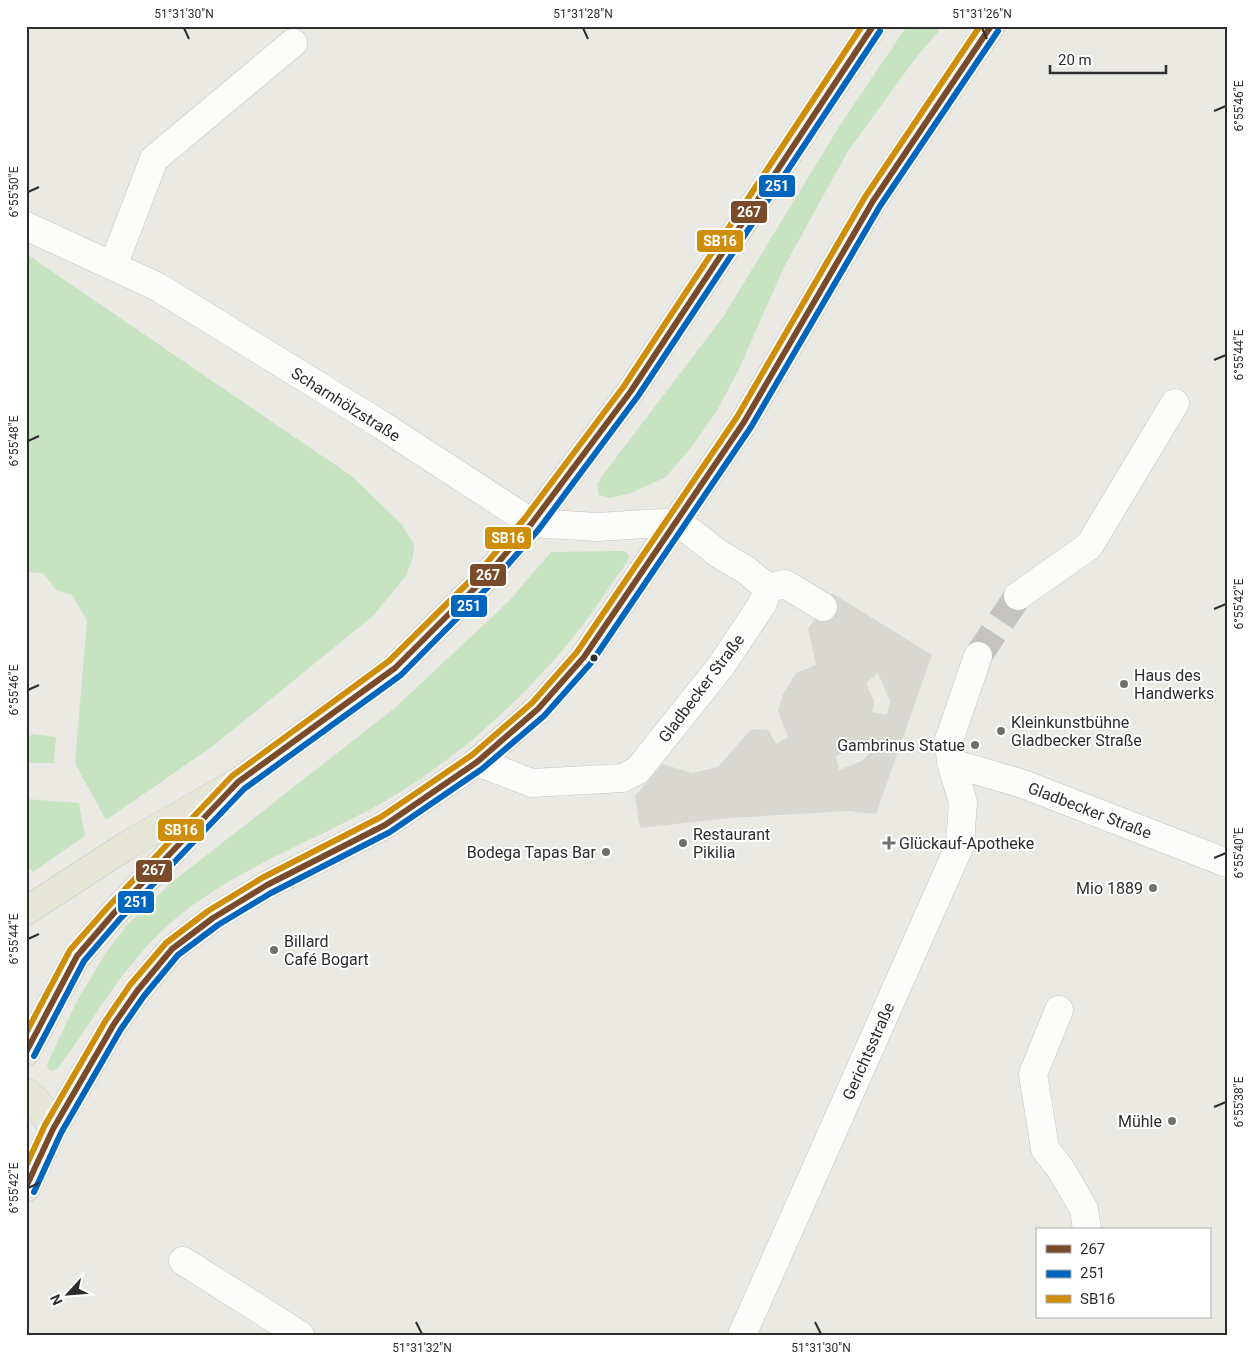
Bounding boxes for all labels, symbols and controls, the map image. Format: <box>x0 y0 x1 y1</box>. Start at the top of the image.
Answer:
text: 51°31'30"N <box>154 7 214 21</box>
text: 51°31'28"N <box>553 7 613 21</box>
text: 51°31'26"N <box>952 7 1012 21</box>
scale bar <box>1050 42 1167 74</box>
text: 20 m <box>1058 51 1092 69</box>
text: 6°55'46"E <box>1232 80 1246 131</box>
text: 6°55'50"E <box>7 166 21 217</box>
line badge: 251 <box>758 174 796 198</box>
text: 251 <box>765 178 789 194</box>
line badge: 267 <box>730 200 768 224</box>
text: 267 <box>737 204 761 220</box>
line badge: SB16 <box>696 229 744 253</box>
text: SB16 <box>703 233 737 249</box>
text: 6°55'44"E <box>1232 329 1246 380</box>
street label: Scharnhölzstraße <box>288 363 404 446</box>
text: 6°55'48"E <box>7 415 21 466</box>
line badge: SB16 <box>484 526 532 550</box>
text: SB16 <box>491 530 525 546</box>
line badge: 267 <box>469 563 507 587</box>
text: 267 <box>476 567 500 583</box>
text: 6°55'42"E <box>1232 578 1246 629</box>
line badge: 251 <box>450 594 488 618</box>
text: 251 <box>457 598 481 614</box>
street label: Gladbecker Straße <box>654 630 748 746</box>
unlabelled marker <box>589 653 599 663</box>
text: 6°55'46"E <box>7 664 21 715</box>
place label: Haus des Handwerks <box>1134 666 1214 703</box>
marker: Haus des Handwerks <box>1118 678 1130 690</box>
place label: Kleinkunstbühne Gladbecker Straße <box>1011 713 1142 750</box>
marker: Kleinkunstbühne Gladbecker Straße <box>995 725 1007 737</box>
place label: Gambrinus Statue <box>837 736 965 755</box>
marker: Gambrinus Statue <box>969 739 981 751</box>
street label: Gladbecker Straße <box>1025 778 1154 843</box>
line badge: SB16 <box>157 818 205 842</box>
text: SB16 <box>164 822 198 838</box>
place label: Restaurant Pikilia <box>693 825 770 862</box>
text: 6°55'40"E <box>1232 827 1246 878</box>
place label: Glückauf-Apotheke <box>899 834 1034 853</box>
marker: Restaurant Pikilia <box>677 837 689 849</box>
marker: Glückauf-Apotheke <box>883 837 895 849</box>
place label: Bodega Tapas Bar <box>467 843 597 862</box>
marker: Bodega Tapas Bar <box>600 846 612 858</box>
line badge: 267 <box>135 859 173 883</box>
text: 267 <box>142 862 166 878</box>
place label: Mio 1889 <box>1076 879 1143 898</box>
marker: Mio 1889 <box>1147 882 1159 894</box>
line badge: 251 <box>117 890 155 914</box>
text: 251 <box>124 894 148 910</box>
text: 6°55'44"E <box>7 913 21 964</box>
place label: Billard Café Bogart <box>284 932 369 969</box>
marker: Billard Café Bogart <box>268 944 280 956</box>
street label: Gerichtsstraße <box>838 1000 898 1103</box>
text: 6°55'38"E <box>1232 1076 1246 1127</box>
place label: Mühle <box>1118 1112 1162 1131</box>
marker: Mühle <box>1166 1115 1178 1127</box>
text: 6°55'42"E <box>7 1162 21 1213</box>
legend <box>1036 1228 1210 1318</box>
text: 267 <box>1080 1240 1105 1258</box>
text: 251 <box>1080 1264 1105 1282</box>
north arrow <box>42 1268 92 1318</box>
text: SB16 <box>1080 1290 1115 1308</box>
text: N <box>47 1292 66 1308</box>
text: 51°31'32"N <box>392 1341 452 1355</box>
text: 51°31'30"N <box>791 1341 851 1355</box>

